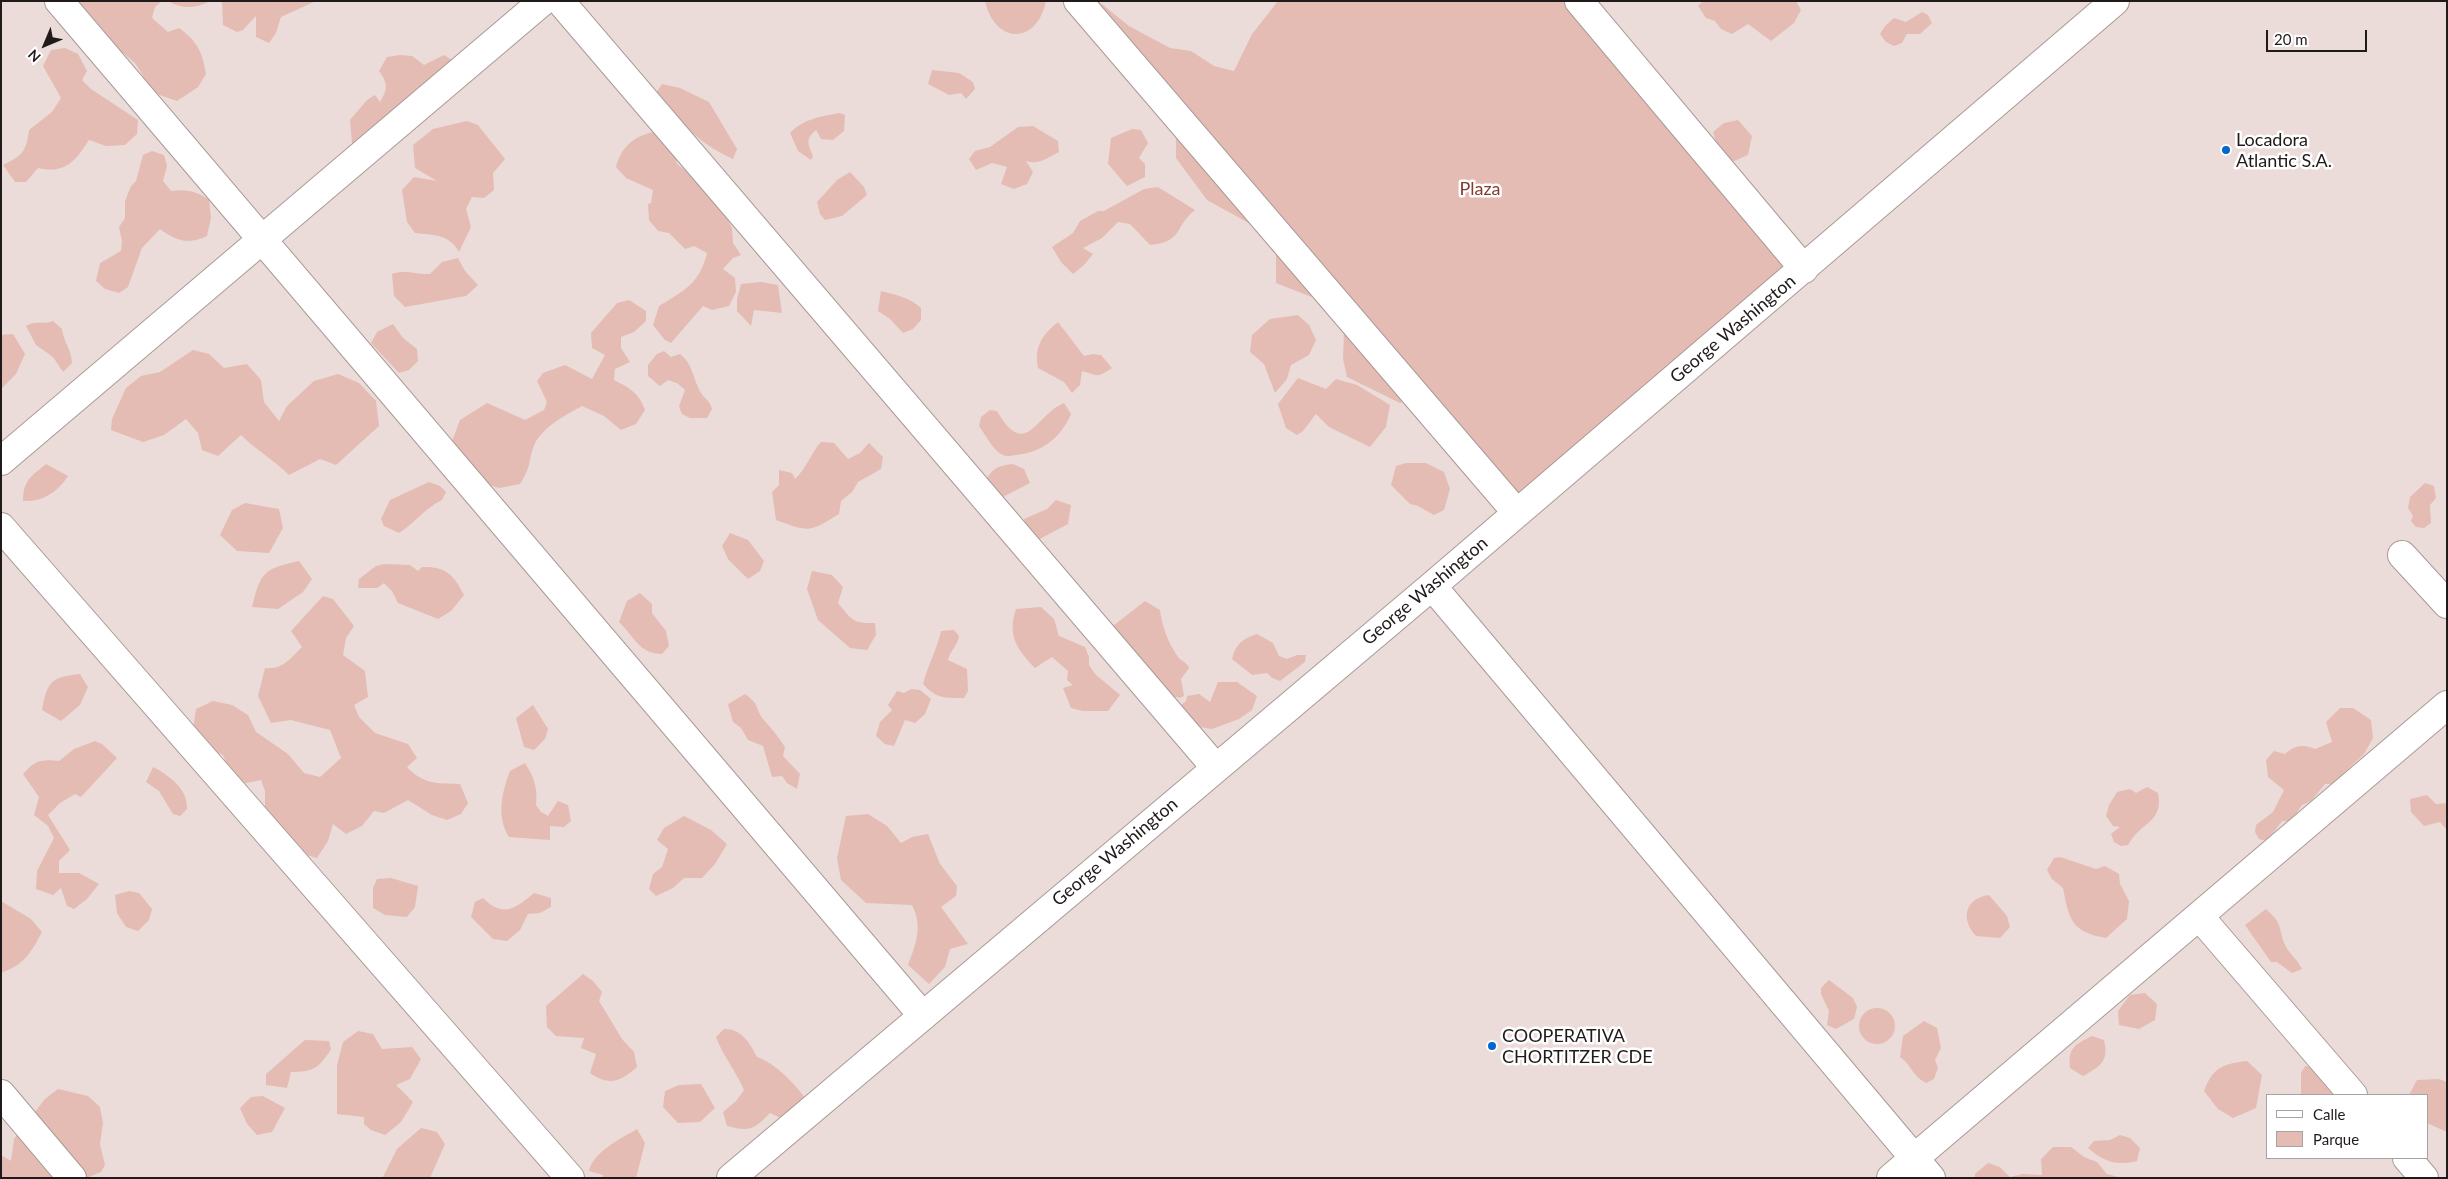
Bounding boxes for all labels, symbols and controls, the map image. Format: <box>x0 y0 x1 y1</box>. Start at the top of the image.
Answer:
north arrow <box>20 20 70 70</box>
scale bar <box>2268 20 2369 52</box>
text: 20 m <box>2274 30 2308 48</box>
text: N <box>24 46 44 66</box>
place label: Locadora Atlantic S.A. <box>2236 129 2332 172</box>
marker: Locadora Atlantic S.A. <box>2220 144 2232 156</box>
park label: Plaza <box>1459 178 1501 200</box>
street label: George Washington <box>1666 270 1800 388</box>
street label: George Washington <box>1358 532 1492 650</box>
street label: George Washington <box>1048 793 1182 911</box>
place label: COOPERATIVA CHORTITZER CDE <box>1502 1025 1653 1068</box>
marker: COOPERATIVA CHORTITZER CDE <box>1486 1040 1498 1052</box>
legend <box>2266 1094 2428 1159</box>
text: Calle <box>2313 1105 2345 1123</box>
text: Parque <box>2313 1130 2359 1148</box>

